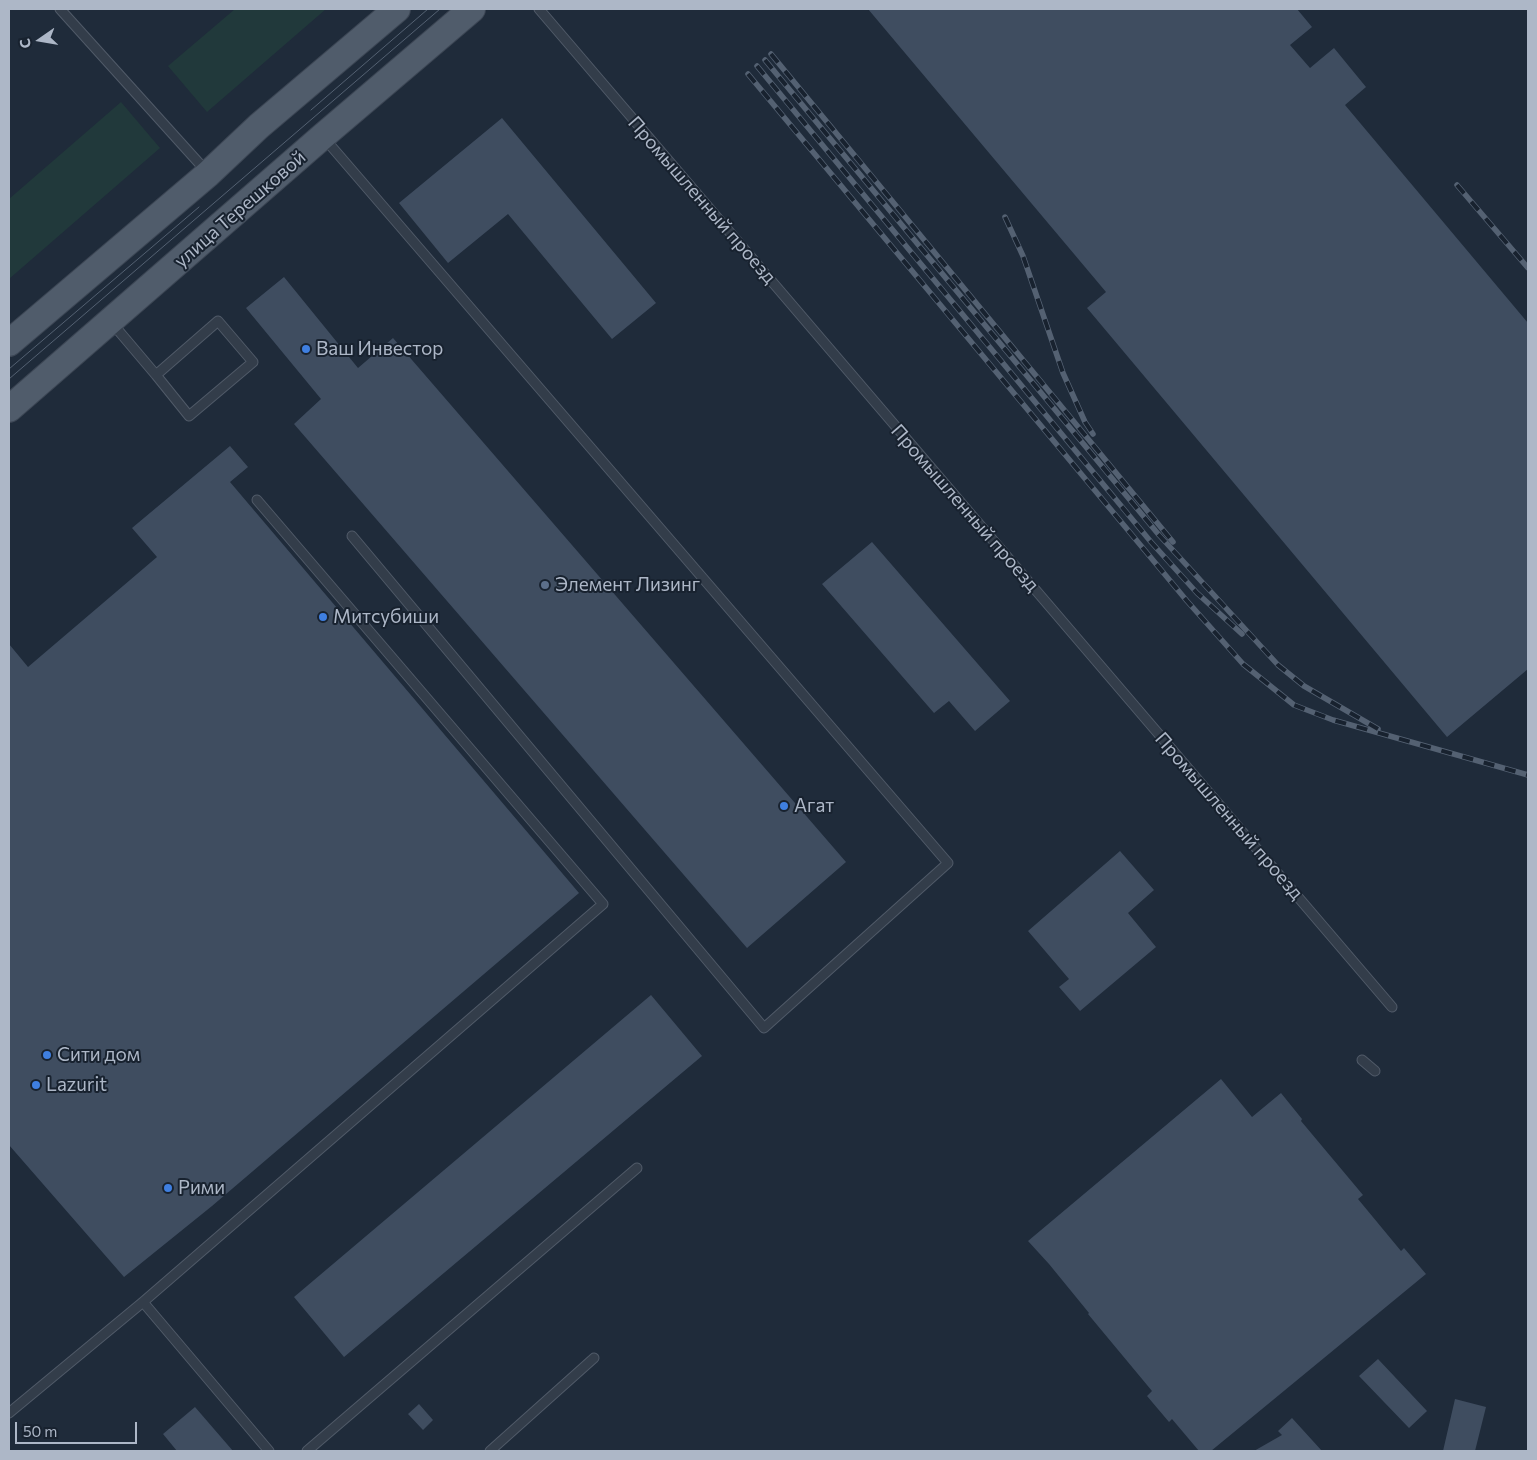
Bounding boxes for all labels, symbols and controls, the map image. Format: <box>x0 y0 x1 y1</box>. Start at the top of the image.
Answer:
north arrow <box>15 15 65 65</box>
text: С <box>16 37 34 50</box>
street label: Промышленный проезд <box>623 112 781 288</box>
street label: улица Терешковой <box>170 146 310 272</box>
place label: Ваш Инвестор <box>316 338 443 360</box>
marker: Ваш Инвестор <box>300 343 312 355</box>
street label: Промышленный проезд <box>886 420 1044 596</box>
place label: Элемент Лизинг <box>555 574 700 596</box>
marker: Элемент Лизинг <box>539 579 551 591</box>
place label: Митсубиши <box>333 606 439 628</box>
marker: Митсубиши <box>317 611 329 623</box>
street label: Промышленный проезд <box>1150 728 1308 904</box>
place label: Агат <box>794 795 834 817</box>
marker: Агат <box>778 800 790 812</box>
place label: Сити дом <box>57 1044 140 1066</box>
marker: Сити дом <box>41 1049 53 1061</box>
place label: Lazurit <box>46 1074 107 1096</box>
marker: Lazurit <box>30 1079 42 1091</box>
place label: Рими <box>178 1177 225 1199</box>
marker: Рими <box>162 1182 174 1194</box>
scale bar <box>18 1412 140 1444</box>
text: 50 m <box>23 1422 57 1440</box>

